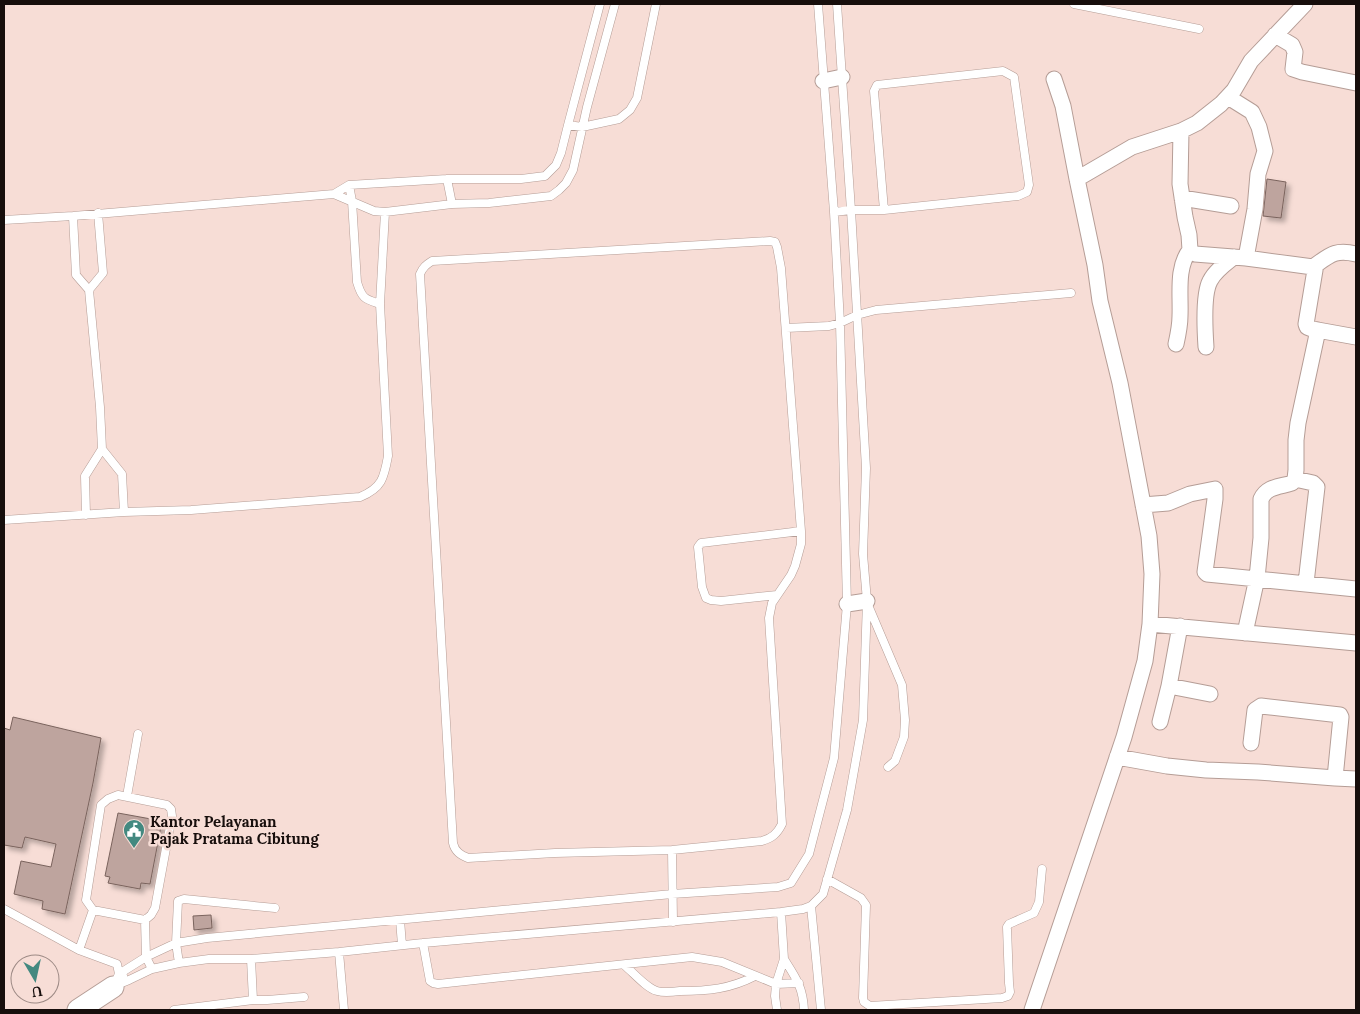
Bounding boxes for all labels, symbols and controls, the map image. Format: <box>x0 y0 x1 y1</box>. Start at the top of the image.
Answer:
place label: Kantor Pelayanan Pajak Pratama Cibitung <box>150 812 319 848</box>
public building icon: Kantor Pelayanan Pajak Pratama Cibitung <box>122 818 146 849</box>
north arrow <box>10 954 60 1004</box>
text: U <box>30 982 44 1002</box>

